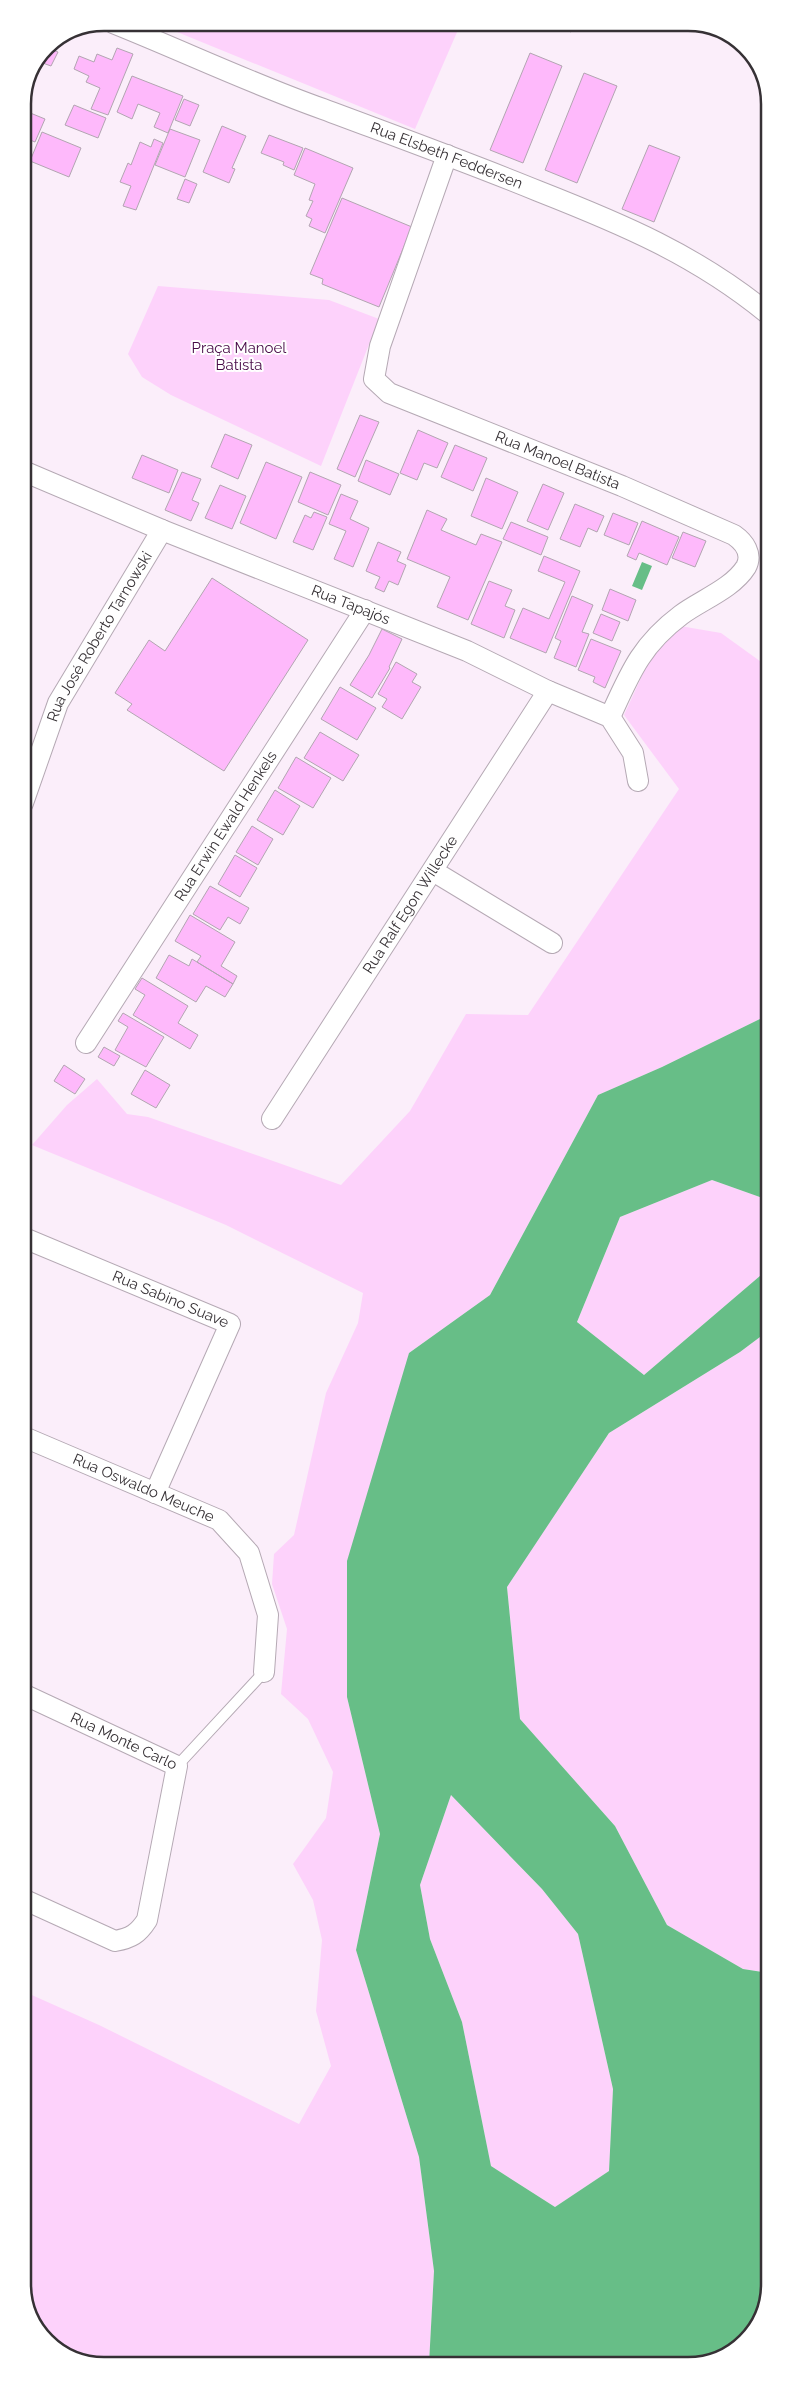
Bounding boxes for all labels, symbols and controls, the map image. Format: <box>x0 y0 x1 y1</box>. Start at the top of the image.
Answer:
street label: Rua Elsbeth Feddersen <box>368 119 525 193</box>
park label: Praça Manoel Batista <box>192 339 287 374</box>
street label: Rua Manoel Batista <box>493 427 623 493</box>
street label: Rua José Roberto Tarnowski <box>43 548 156 724</box>
street label: Rua Tapajós <box>309 581 393 629</box>
street label: Rua Erwin Ewald Henkels <box>171 747 281 905</box>
street label: Rua Ralf Egon Willecke <box>359 832 461 977</box>
street label: Rua Sabino Suave <box>110 1267 232 1332</box>
street label: Rua Oswaldo Meuche <box>70 1450 217 1526</box>
street label: Rua Monte Carlo <box>68 1709 180 1774</box>

